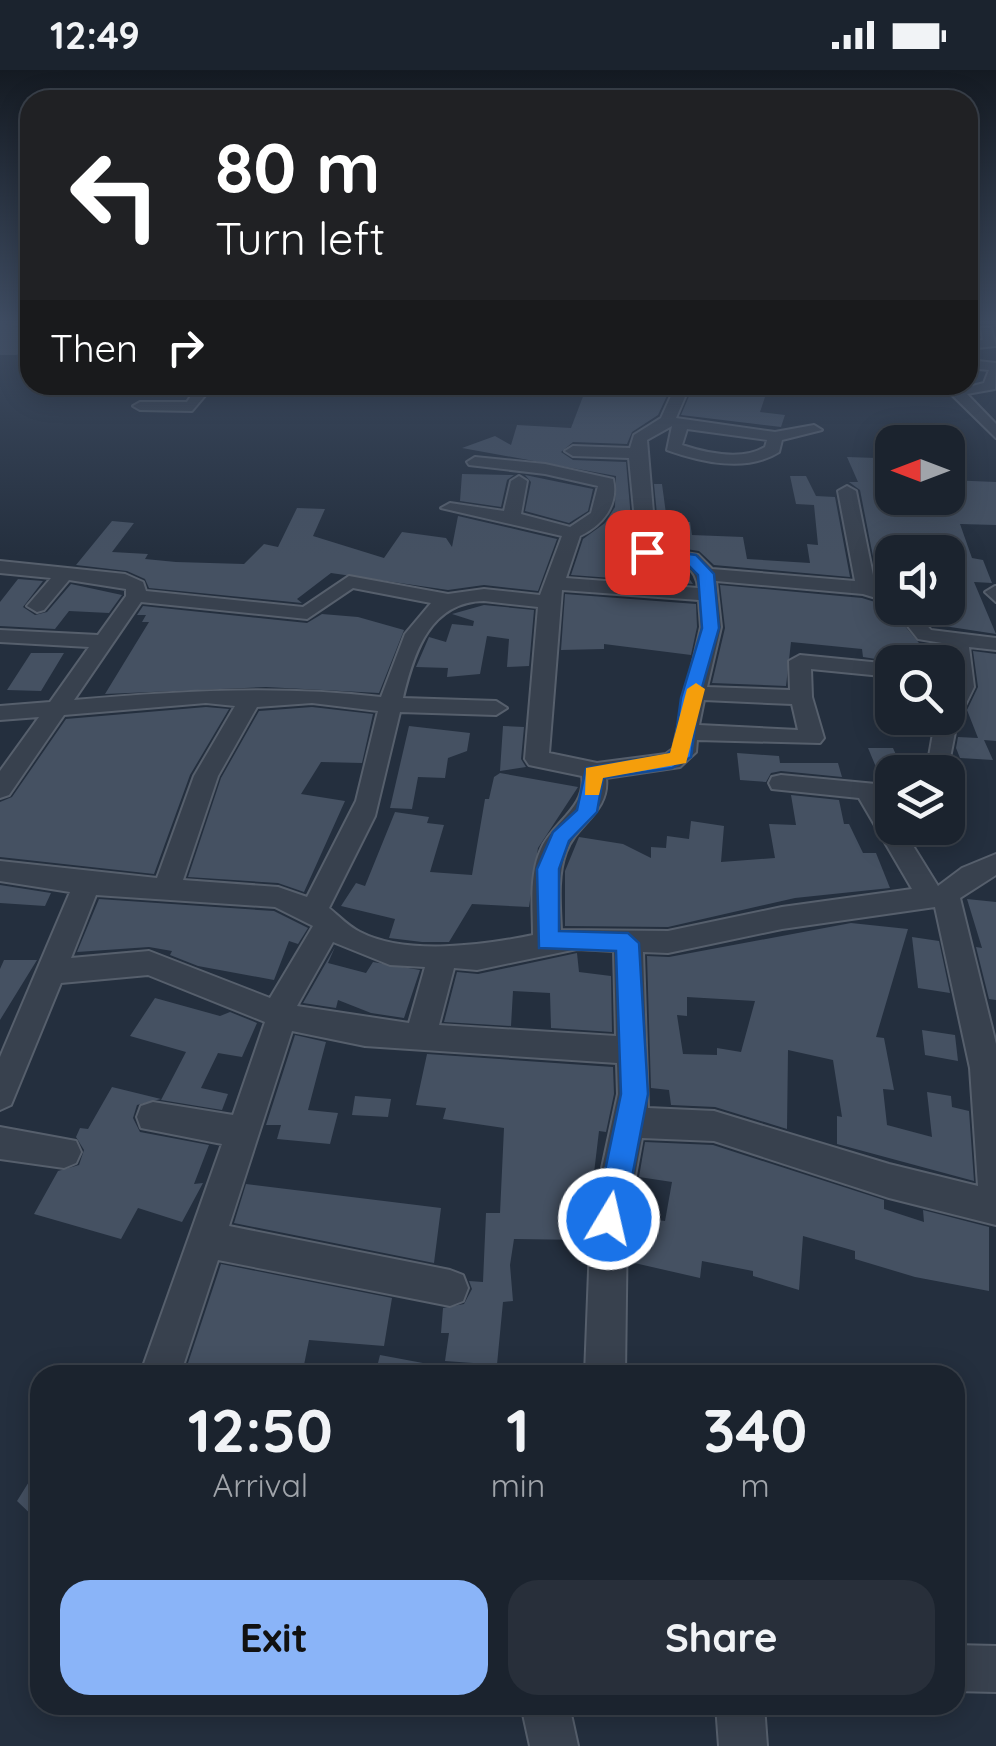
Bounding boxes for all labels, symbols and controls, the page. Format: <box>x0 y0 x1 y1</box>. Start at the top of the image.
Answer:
text: 12:49 <box>50 11 140 59</box>
text: 80 m <box>215 123 380 211</box>
icon: left <box>50 130 180 260</box>
text: Turn left <box>215 210 385 266</box>
icon: right <box>158 320 213 375</box>
text: Then <box>50 324 138 372</box>
north arrow <box>875 425 965 515</box>
map controls <box>875 425 965 845</box>
pin <box>605 510 690 595</box>
icon: arrive <box>620 525 675 580</box>
button: sound <box>875 535 965 625</box>
button: search <box>875 645 965 735</box>
button: layers <box>875 755 965 845</box>
position arrow <box>557 1167 661 1271</box>
text: 12:50 <box>188 1392 333 1467</box>
text: 1 <box>506 1392 530 1467</box>
text: 340 <box>703 1392 807 1467</box>
text: Arrival <box>212 1465 308 1505</box>
text: min <box>491 1465 545 1505</box>
text: m <box>740 1465 770 1505</box>
button: Exit <box>60 1580 488 1695</box>
button: Share <box>508 1580 935 1695</box>

